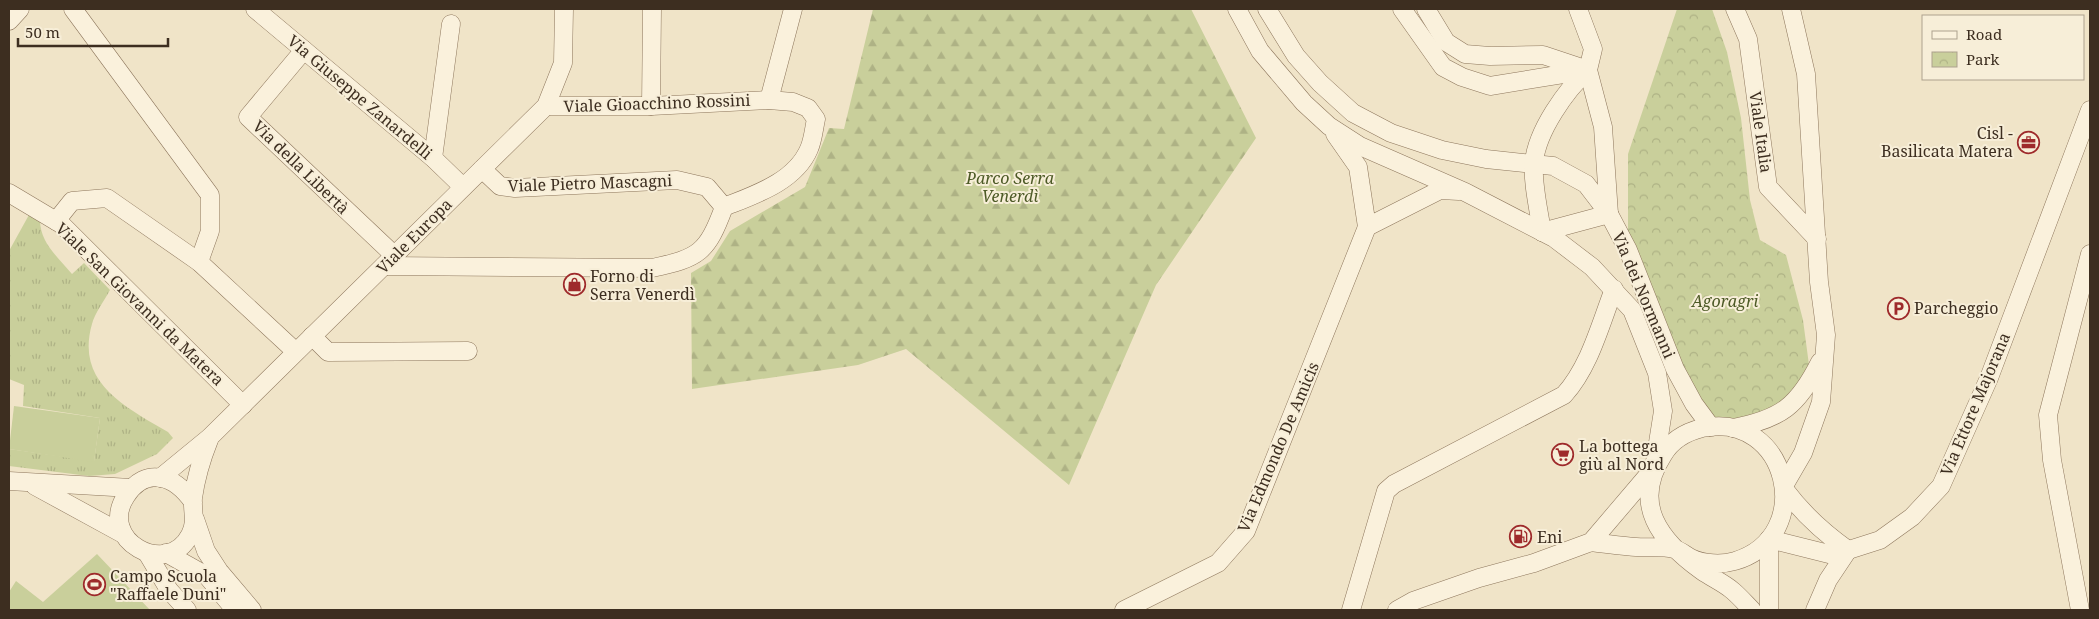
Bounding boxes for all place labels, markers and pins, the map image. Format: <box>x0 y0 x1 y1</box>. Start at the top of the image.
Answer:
place label: Cisl - Basilicata Matera <box>1881 122 2013 162</box>
office icon: Cisl - Basilicata Matera <box>2017 130 2041 154</box>
place label: Forno di Serra Venerdì <box>590 265 695 305</box>
shop icon: Forno di Serra Venerdì <box>562 273 586 297</box>
parking icon: Parcheggio <box>1886 296 1910 320</box>
place label: Parcheggio <box>1914 297 1998 319</box>
place label: La bottega giù al Nord <box>1579 435 1664 475</box>
supermarket icon: La bottega giù al Nord <box>1551 443 1575 467</box>
fuel station icon: Eni <box>1509 525 1533 549</box>
place label: Eni <box>1537 526 1562 548</box>
place label: Campo Scuola "Raffaele Duni" <box>110 565 226 605</box>
sports icon: Campo Scuola "Raffaele Duni" <box>82 573 106 597</box>

